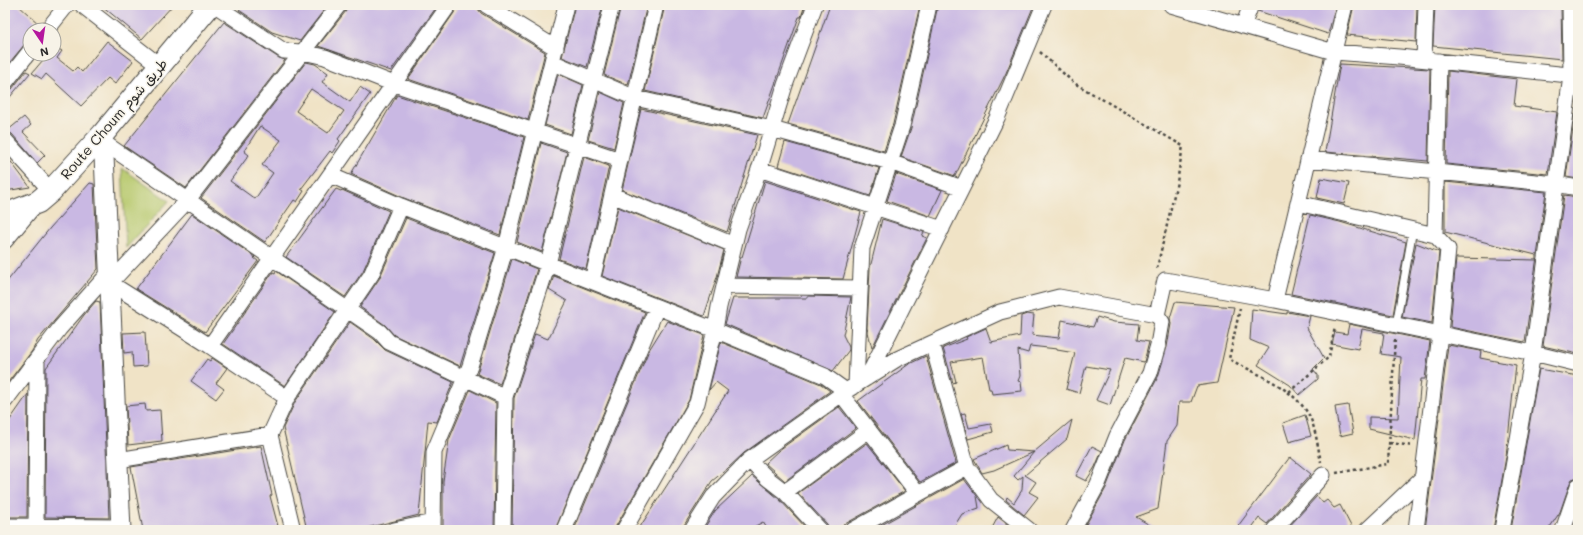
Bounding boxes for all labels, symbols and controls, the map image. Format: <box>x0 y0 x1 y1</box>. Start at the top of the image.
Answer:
north arrow <box>22 22 62 62</box>
text: N <box>39 44 50 60</box>
street label: Route Choum طريق شوم <box>56 54 174 185</box>

